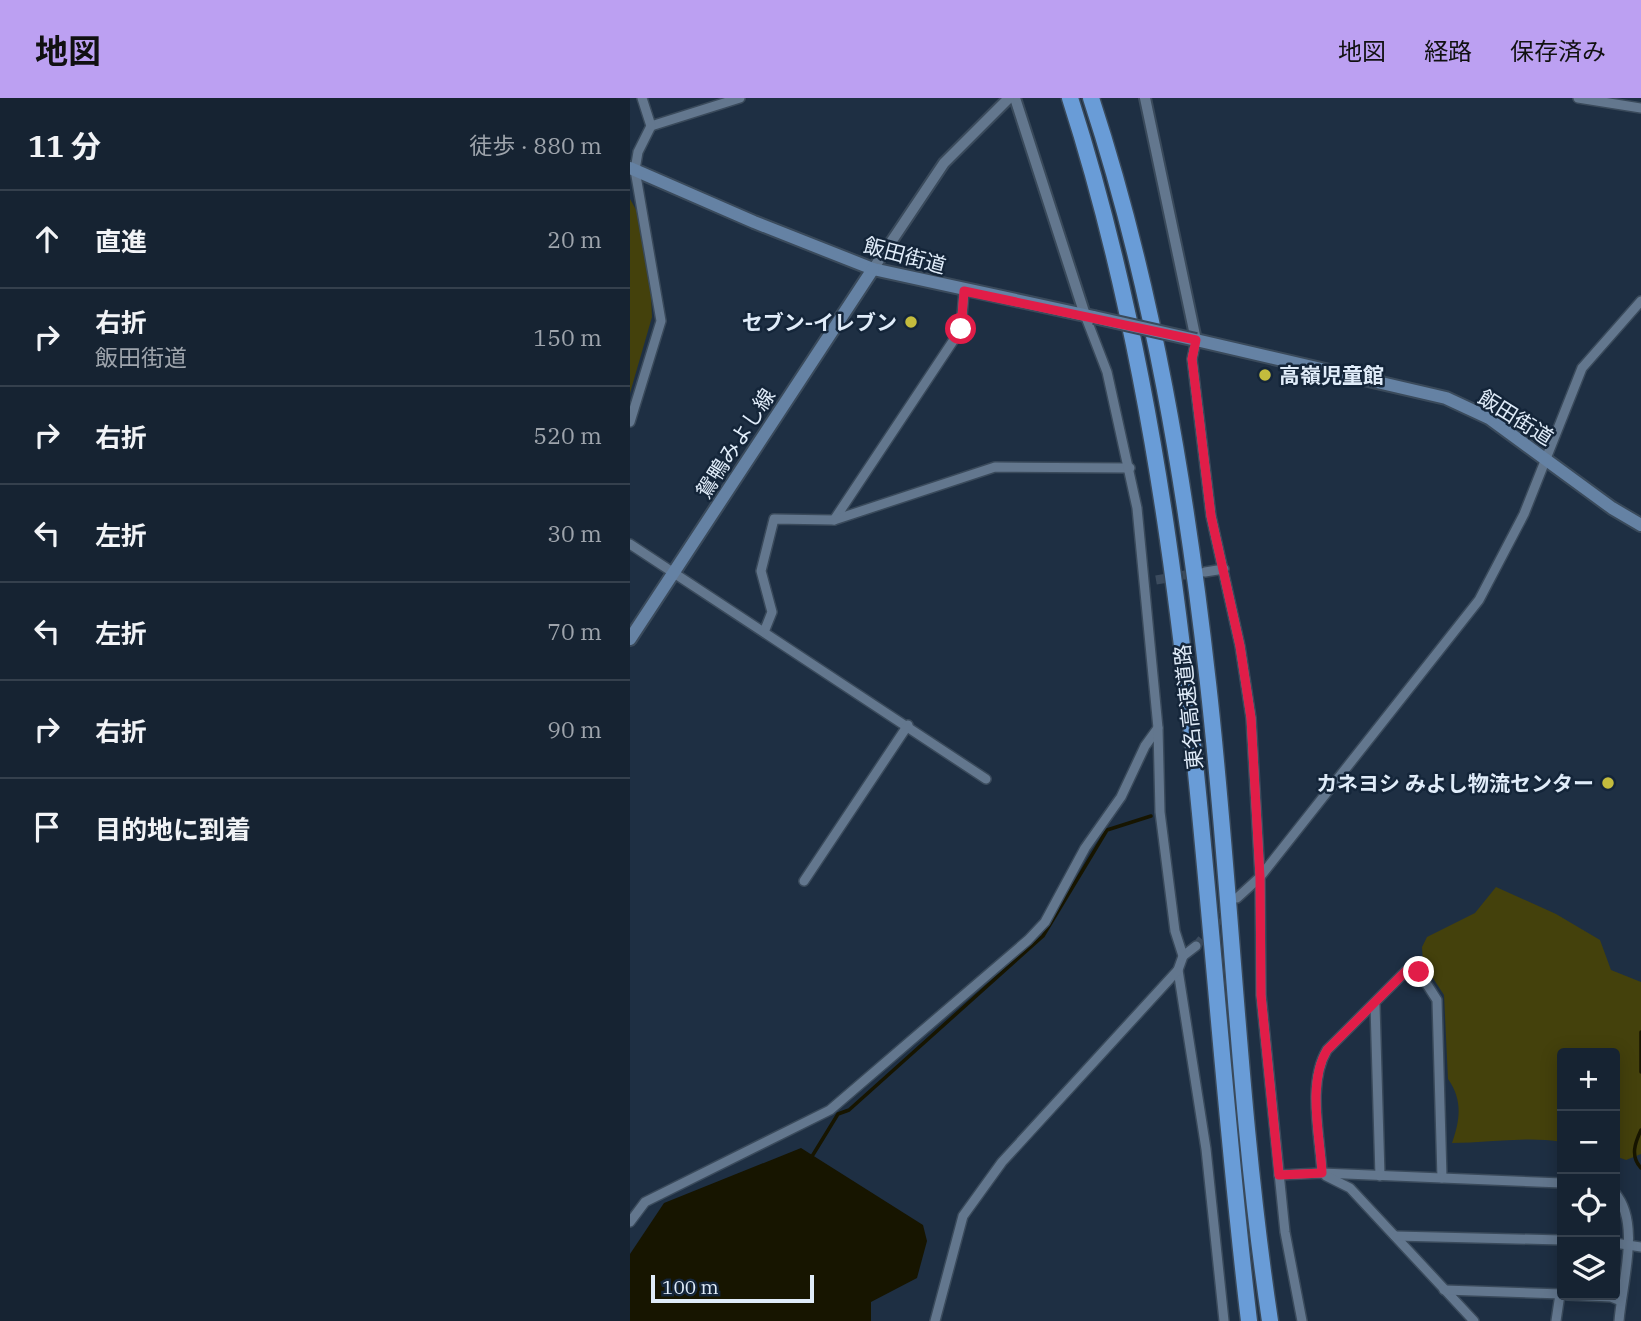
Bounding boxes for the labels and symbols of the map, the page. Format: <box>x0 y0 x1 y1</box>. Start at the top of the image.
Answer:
street label: 飯田街道 <box>861 231 949 279</box>
place label: セブン-イレブン <box>742 308 897 336</box>
route start <box>945 313 976 344</box>
marker: セブン-イレブン <box>903 314 919 330</box>
place label: 高嶺児童館 <box>1279 361 1384 389</box>
marker: 高嶺児童館 <box>1257 367 1273 383</box>
street label: 鴛鴨みよし線 <box>689 383 781 503</box>
street label: 飯田街道 <box>1473 383 1559 451</box>
street label: 東名高速道路 <box>1167 643 1209 771</box>
place label: カネヨシ みよし物流センター <box>1316 769 1594 797</box>
marker: カネヨシ みよし物流センター <box>1600 775 1616 791</box>
route end <box>1403 956 1434 987</box>
scale bar <box>651 1272 814 1304</box>

